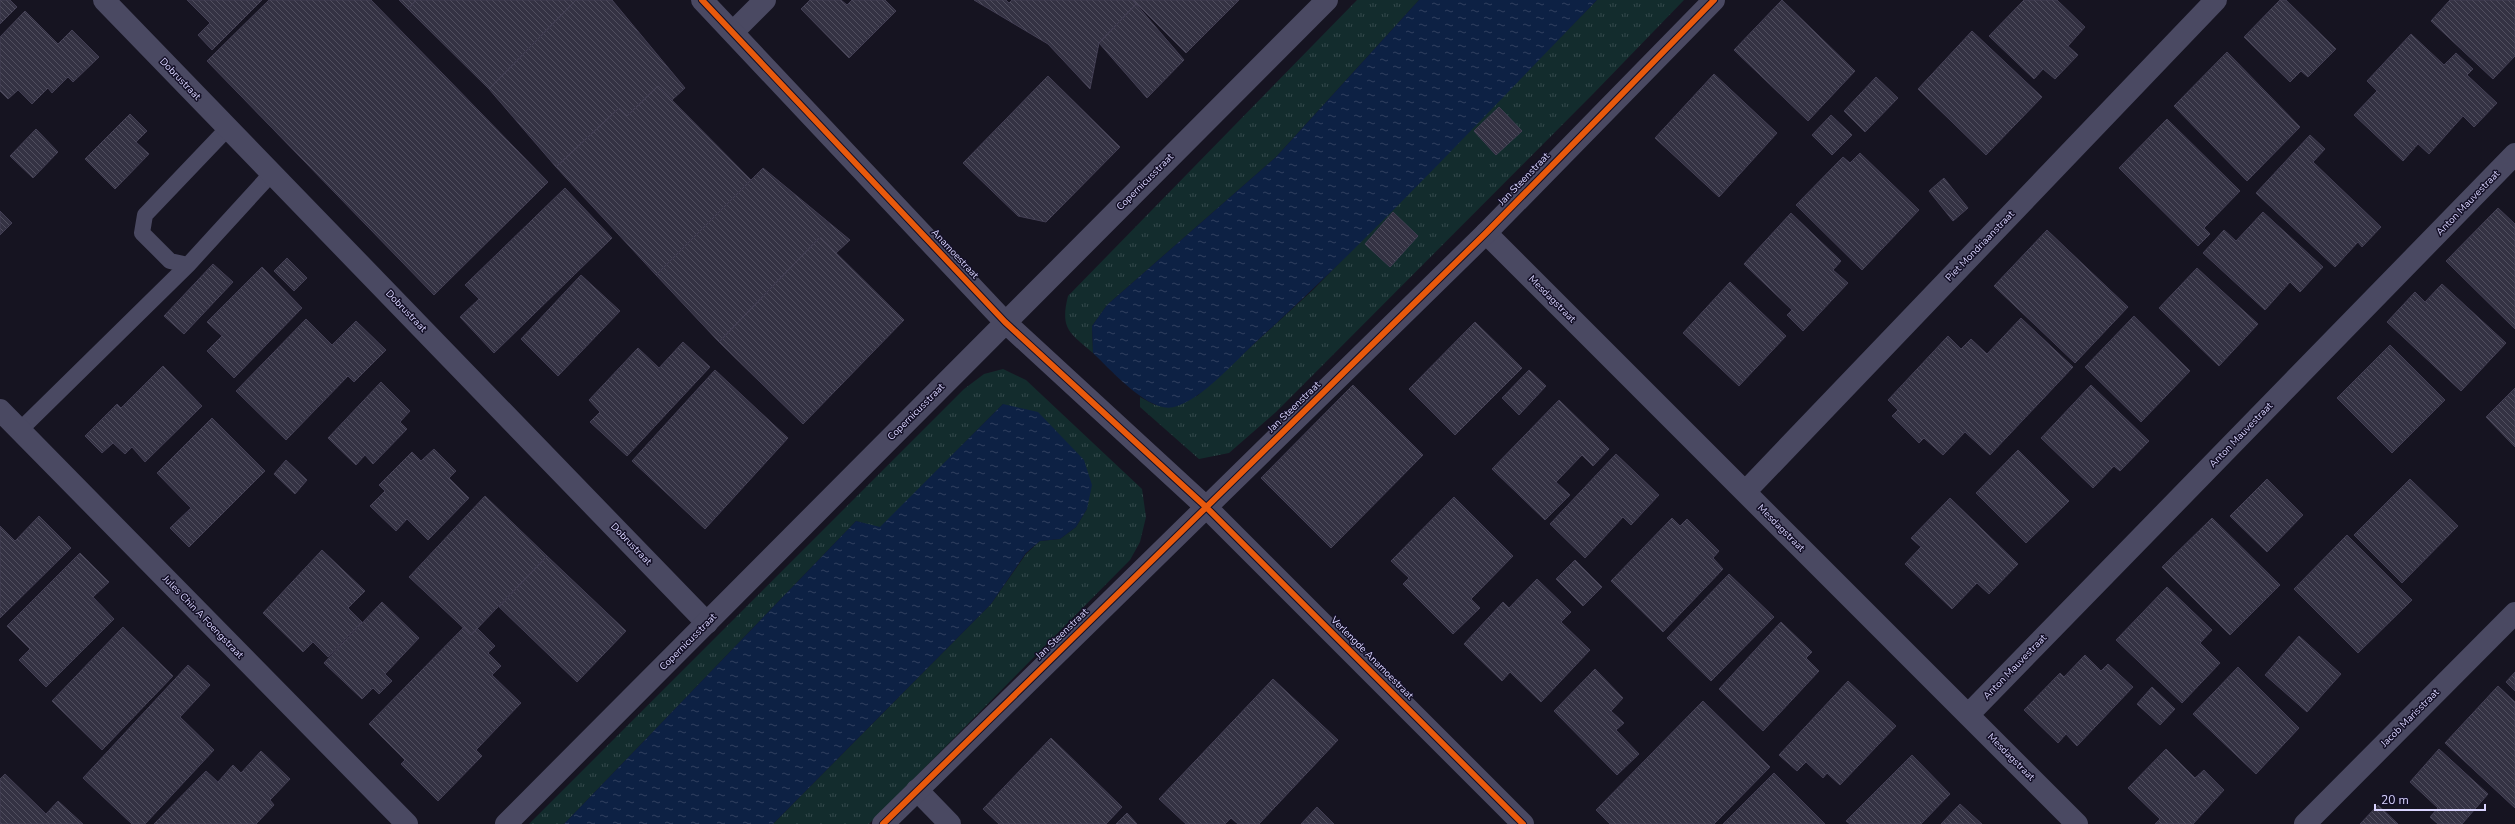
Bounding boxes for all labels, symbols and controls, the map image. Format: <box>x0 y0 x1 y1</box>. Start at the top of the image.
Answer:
street label: Dobrustraat <box>156 55 204 104</box>
street label: Jan Steenstraat <box>1494 149 1553 209</box>
street label: Copernicusstraat <box>1113 150 1177 214</box>
street label: Anton Mauvestraat <box>2433 167 2503 239</box>
street label: Piet Mondriaanstraat <box>1942 207 2018 285</box>
street label: Anamoestraat <box>928 226 982 282</box>
street label: Mesdagstraat <box>1525 272 1579 326</box>
street label: Dobrustraat <box>382 287 430 336</box>
street label: Jan Steenstraat <box>1264 378 1324 437</box>
street label: Copernicusstraat <box>884 380 948 444</box>
street label: Anton Mauvestraat <box>2206 399 2276 471</box>
street label: Mesdagstraat <box>1754 501 1808 555</box>
street label: Dobrustraat <box>607 520 655 569</box>
street label: Jules Chin A Foengstraat <box>159 572 247 662</box>
street label: Jan Steenstraat <box>1032 605 1092 664</box>
street label: Copernicusstraat <box>656 610 720 674</box>
street label: Verlengde Anamoestraat <box>1327 613 1417 703</box>
street label: Anton Mauvestraat <box>1980 631 2050 703</box>
street label: Jacob Marisstraat <box>2377 685 2443 751</box>
street label: Mesdagstraat <box>1984 730 2038 784</box>
scale bar <box>2375 786 2485 812</box>
text: 20 m <box>2381 792 2409 808</box>

